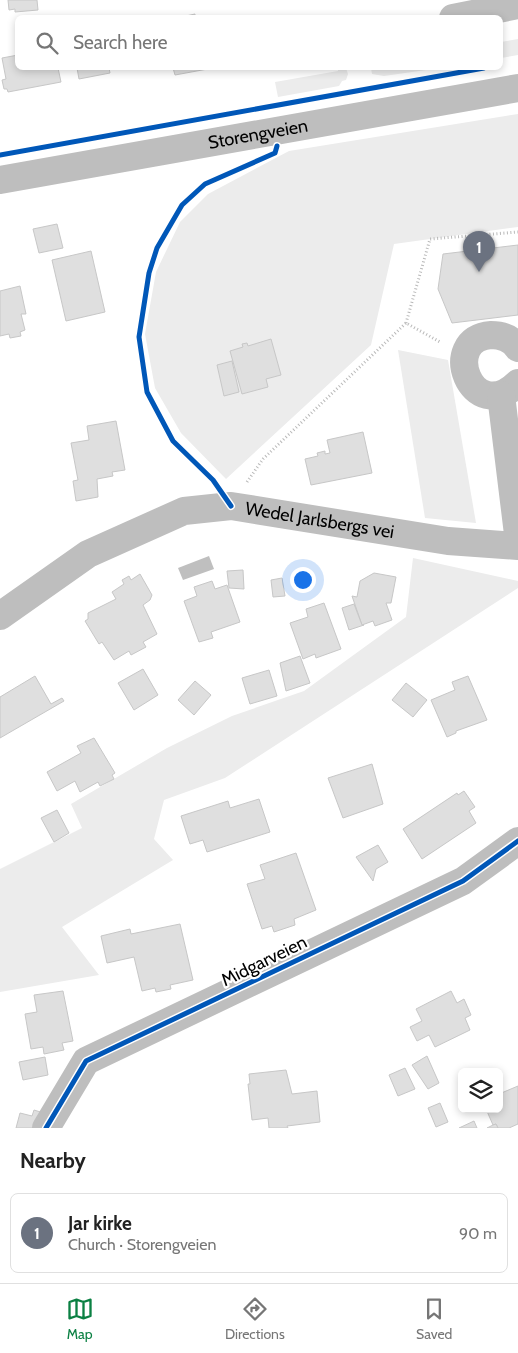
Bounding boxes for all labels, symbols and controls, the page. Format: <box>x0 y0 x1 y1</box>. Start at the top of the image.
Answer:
search box <box>15 15 503 70</box>
icon: search <box>33 29 61 57</box>
text: Search here <box>73 31 167 54</box>
street label: Storengveien <box>206 115 310 154</box>
pin: 1 <box>463 231 495 272</box>
street label: Wedel Jarlsbergs vei <box>244 497 396 543</box>
your location <box>290 567 316 593</box>
street label: Midgarveien <box>218 931 310 991</box>
map controls <box>458 1068 503 1113</box>
button: layers <box>458 1068 503 1113</box>
text: Nearby <box>20 1148 86 1173</box>
text: Jar kirke <box>68 1212 132 1235</box>
text: 1 <box>34 1224 40 1243</box>
text: 90 m <box>459 1224 497 1243</box>
text: Church · Storengveien <box>68 1235 216 1254</box>
tab: Map <box>66 1295 94 1343</box>
tab: Directions <box>225 1295 285 1343</box>
tab: Saved <box>416 1295 452 1343</box>

